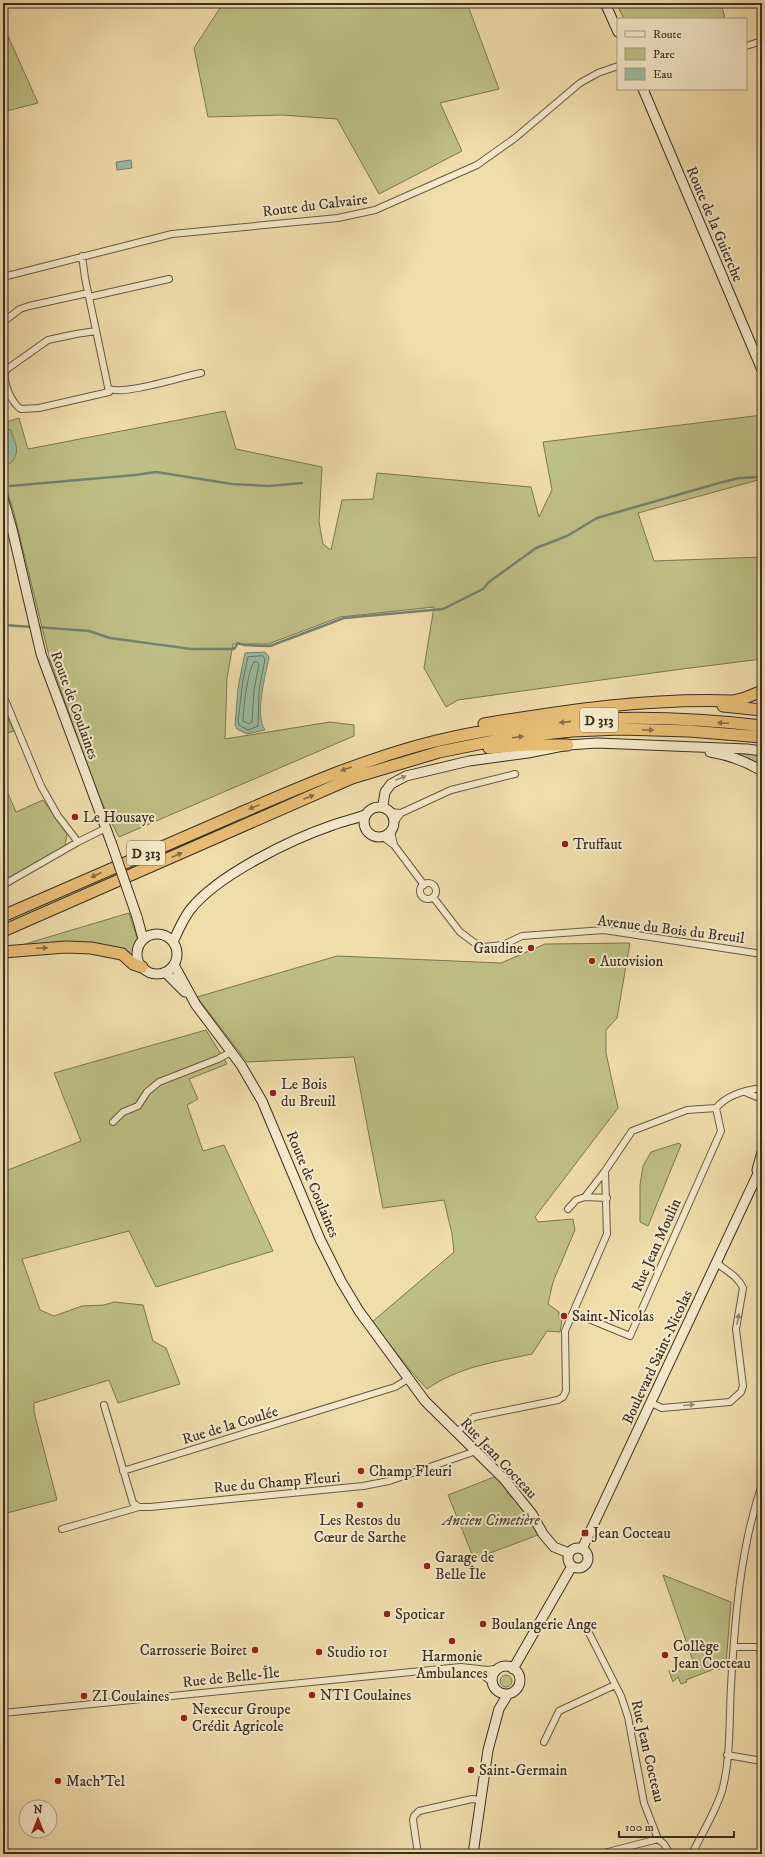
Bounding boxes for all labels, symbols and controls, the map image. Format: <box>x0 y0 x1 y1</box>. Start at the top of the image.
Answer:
legend <box>617 18 747 90</box>
text: Route <box>653 27 681 42</box>
text: Parc <box>653 47 675 62</box>
text: Eau <box>653 67 673 82</box>
street label: Route de la Guierche <box>682 164 747 285</box>
street label: Route du Calvaire <box>261 190 369 221</box>
street label: Route de Coulaines <box>46 648 103 762</box>
road number: D 313 <box>580 708 618 732</box>
one-way arrow <box>559 718 571 725</box>
one-way arrow <box>717 720 729 727</box>
one-way arrow <box>642 727 655 733</box>
one-way arrow <box>512 733 525 740</box>
one-way arrow <box>340 767 352 773</box>
one-way arrow <box>396 775 408 781</box>
one-way arrow <box>304 794 315 800</box>
one-way arrow <box>247 805 259 811</box>
place label: Le Housaye <box>83 808 155 827</box>
marker: Le Housaye <box>70 812 80 822</box>
place label: Truffaut <box>573 835 623 854</box>
marker: Truffaut <box>560 839 570 849</box>
road number: D 313 <box>127 841 165 865</box>
one-way arrow <box>172 852 183 858</box>
one-way arrow <box>90 872 101 878</box>
street label: Avenue du Bois du Breuil <box>596 911 746 948</box>
place label: Gaudine <box>474 939 523 958</box>
marker: Gaudine <box>526 943 536 953</box>
one-way arrow <box>36 945 48 952</box>
place label: Autovision <box>600 952 664 971</box>
marker: Autovision <box>587 956 597 966</box>
place label: Le Bois du Breuil <box>281 1075 336 1111</box>
marker: Le Bois du Breuil <box>268 1088 278 1098</box>
street label: Route de Coulaines <box>282 1128 344 1240</box>
street label: Rue Jean Moulin <box>627 1195 686 1295</box>
street label: Boulevard Saint-Nicolas <box>618 1287 697 1427</box>
place label: Saint-Nicolas <box>572 1307 654 1326</box>
marker: Saint-Nicolas <box>559 1311 569 1321</box>
one-way arrow <box>735 1313 741 1325</box>
street label: Rue de la Coulée <box>180 1402 280 1449</box>
one-way arrow <box>683 1402 695 1409</box>
street label: Rue Jean Cocteau <box>456 1414 541 1503</box>
place label: Champ Fleuri <box>369 1462 452 1481</box>
marker: Champ Fleuri <box>356 1466 366 1476</box>
street label: Rue du Champ Fleuri <box>213 1467 341 1498</box>
marker: Les Restos du Cœur de Sarthe <box>355 1500 365 1510</box>
place label: Les Restos du Cœur de Sarthe <box>314 1511 406 1547</box>
park label: Ancien Cimetière <box>440 1511 540 1530</box>
place label: Jean Cocteau <box>591 1524 671 1543</box>
marker: Jean Cocteau <box>580 1528 590 1538</box>
place label: Garage de Belle Île <box>435 1548 494 1584</box>
marker: Garage de Belle Île <box>422 1561 432 1571</box>
place label: Spoticar <box>395 1605 445 1624</box>
marker: Spoticar <box>382 1609 392 1619</box>
place label: Boulangerie Ange <box>491 1615 597 1634</box>
marker: Boulangerie Ange <box>478 1619 488 1629</box>
marker: Harmonie Ambulances <box>447 1636 457 1646</box>
place label: Collège Jean Cocteau <box>671 1637 751 1673</box>
place label: Carrosserie Boiret <box>140 1641 247 1660</box>
place label: Studio 101 <box>327 1643 388 1662</box>
marker: Carrosserie Boiret <box>250 1645 260 1655</box>
marker: Studio 101 <box>314 1647 324 1657</box>
place label: Harmonie Ambulances <box>416 1647 488 1683</box>
marker: Collège Jean Cocteau <box>660 1650 670 1660</box>
street label: Rue de Belle-Île <box>182 1663 280 1692</box>
place label: NTI Coulaines <box>320 1686 411 1705</box>
place label: ZI Coulaines <box>92 1687 169 1706</box>
marker: NTI Coulaines <box>307 1690 317 1700</box>
marker: ZI Coulaines <box>79 1691 89 1701</box>
street label: Rue Jean Cocteau <box>627 1698 669 1804</box>
place label: Nexecur Groupe Crédit Agricole <box>192 1700 291 1736</box>
marker: Nexecur Groupe Crédit Agricole <box>179 1713 189 1723</box>
place label: Saint-Germain <box>479 1761 568 1780</box>
marker: Saint-Germain <box>466 1765 476 1775</box>
place label: Mach’Tel <box>66 1772 125 1791</box>
marker: Mach’Tel <box>53 1776 63 1786</box>
north arrow <box>18 1799 58 1839</box>
text: N <box>33 1803 43 1817</box>
scale bar <box>619 1813 734 1839</box>
text: 100 m <box>625 1820 654 1835</box>

